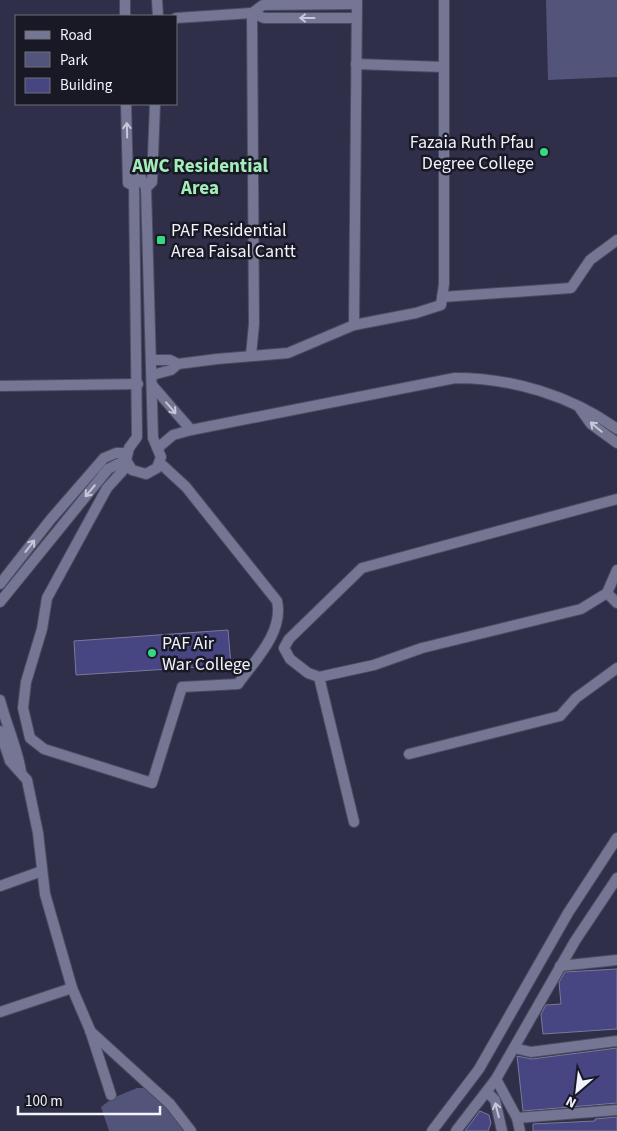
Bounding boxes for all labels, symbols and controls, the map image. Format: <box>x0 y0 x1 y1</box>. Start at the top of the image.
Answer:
one-way arrow <box>299 13 316 23</box>
legend <box>15 15 178 105</box>
text: Road <box>60 25 92 46</box>
text: Park <box>60 50 89 71</box>
text: Building <box>60 75 113 96</box>
one-way arrow <box>122 122 132 138</box>
place label: Fazaia Ruth Pfau Degree College <box>410 130 534 176</box>
marker: Fazaia Ruth Pfau Degree College <box>538 146 550 158</box>
district label: AWC Residential Area <box>131 153 268 202</box>
place label: PAF Residential Area Faisal Cantt <box>171 218 296 264</box>
marker: PAF Residential Area Faisal Cantt <box>155 234 167 246</box>
one-way arrow <box>165 402 176 415</box>
one-way arrow <box>589 421 602 432</box>
one-way arrow <box>84 485 96 498</box>
one-way arrow <box>24 539 35 552</box>
place label: PAF Air War College <box>162 631 251 677</box>
marker: PAF Air War College <box>146 647 158 659</box>
north arrow <box>552 1066 602 1116</box>
scale bar <box>18 1084 160 1116</box>
text: 100 m <box>25 1091 63 1112</box>
text: N <box>563 1091 580 1113</box>
one-way arrow <box>492 1102 501 1118</box>

